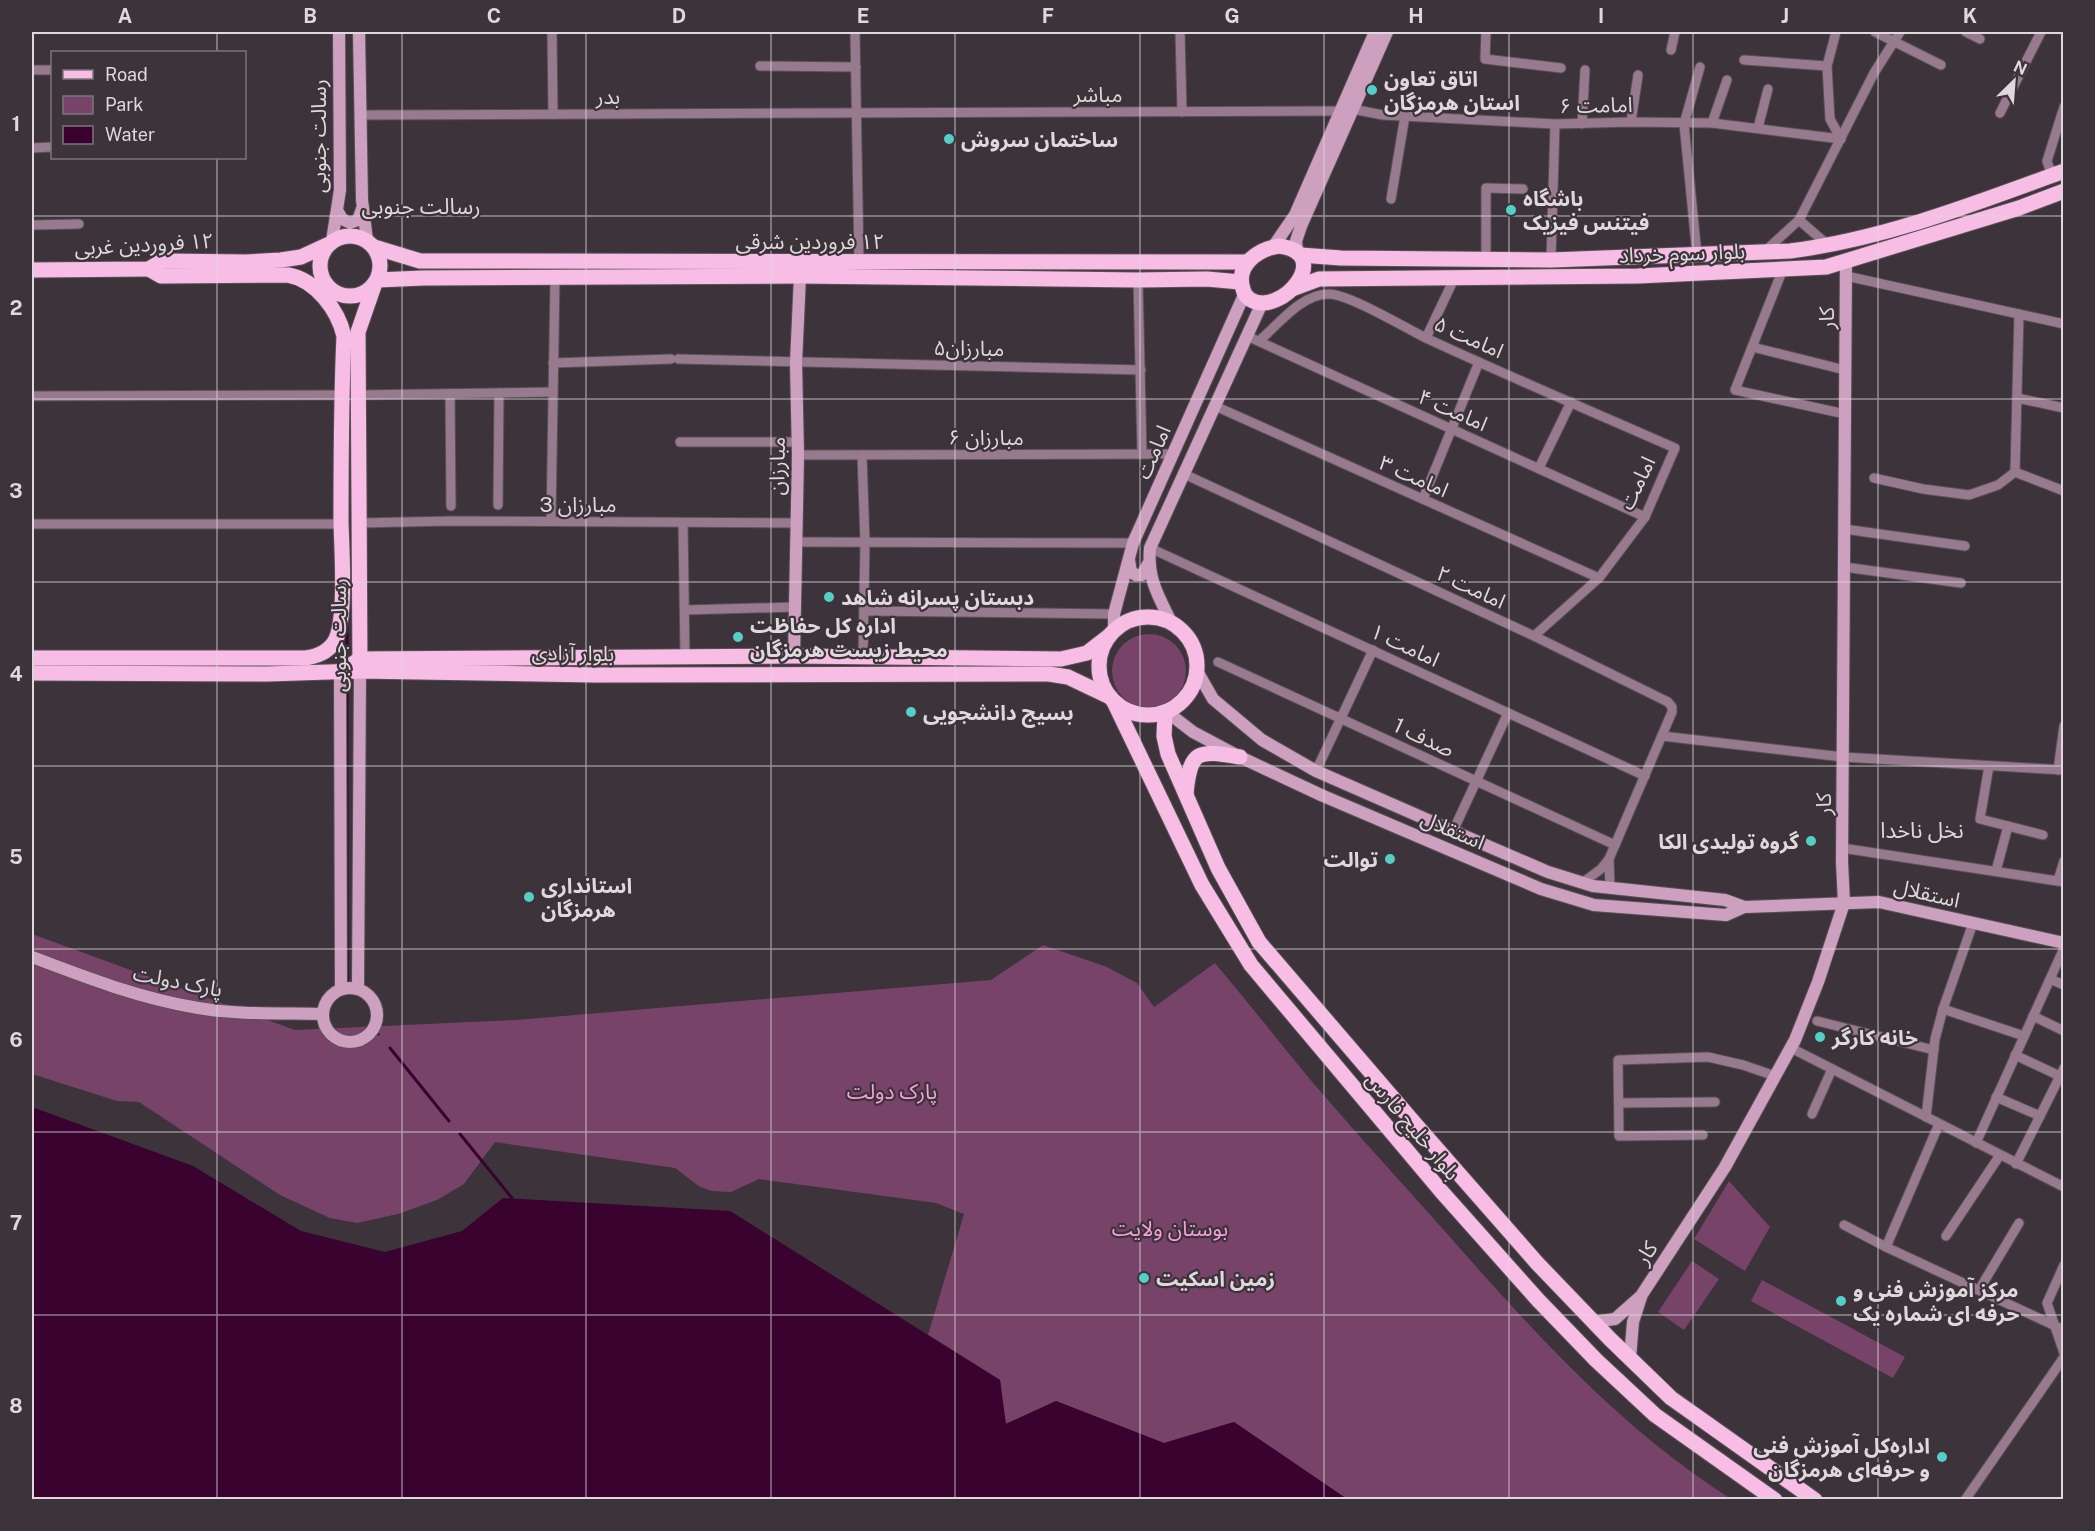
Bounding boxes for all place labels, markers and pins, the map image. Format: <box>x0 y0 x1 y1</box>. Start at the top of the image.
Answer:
place label: اتاق تعاون استان هرمزگان <box>1384 66 1520 115</box>
marker: اتاق تعاون استان هرمزگان <box>1365 83 1379 97</box>
place label: ساختمان سروش <box>961 127 1118 152</box>
marker: ساختمان سروش <box>942 132 956 146</box>
place label: باشگاه فیتنس فیزیک <box>1523 186 1649 235</box>
marker: باشگاه فیتنس فیزیک <box>1504 203 1518 217</box>
place label: دبستان پسرانه شاهد <box>841 585 1034 611</box>
marker: دبستان پسرانه شاهد <box>822 590 836 604</box>
place label: اداره کل حفاظت محیط زیست هرمزگان <box>750 613 948 662</box>
marker: اداره کل حفاظت محیط زیست هرمزگان <box>731 630 745 644</box>
place label: بسیج دانشجویی <box>923 700 1074 728</box>
marker: بسیج دانشجویی <box>904 705 918 719</box>
place label: گروه تولیدی الکا <box>1658 829 1799 854</box>
marker: گروه تولیدی الکا <box>1804 834 1818 848</box>
place label: توالت <box>1324 847 1378 872</box>
marker: توالت <box>1383 852 1397 866</box>
place label: استانداری هرمزگان <box>541 873 632 922</box>
marker: استانداری هرمزگان <box>522 890 536 904</box>
place label: خانه کارگر <box>1831 1025 1918 1050</box>
marker: خانه کارگر <box>1813 1030 1827 1044</box>
place label: زمین اسکیت <box>1156 1266 1275 1291</box>
marker: زمین اسکیت <box>1137 1271 1151 1285</box>
place label: مرکز آموزش فنی و حرفه ای شماره یک <box>1853 1277 2019 1326</box>
marker: مرکز آموزش فنی و حرفه ای شماره یک <box>1834 1294 1848 1308</box>
place label: اداره‌کل آموزش فنى و حرفه‌اى هرمزگان <box>1753 1433 1930 1482</box>
marker: اداره‌کل آموزش فنى و حرفه‌اى هرمزگان <box>1935 1450 1949 1464</box>

